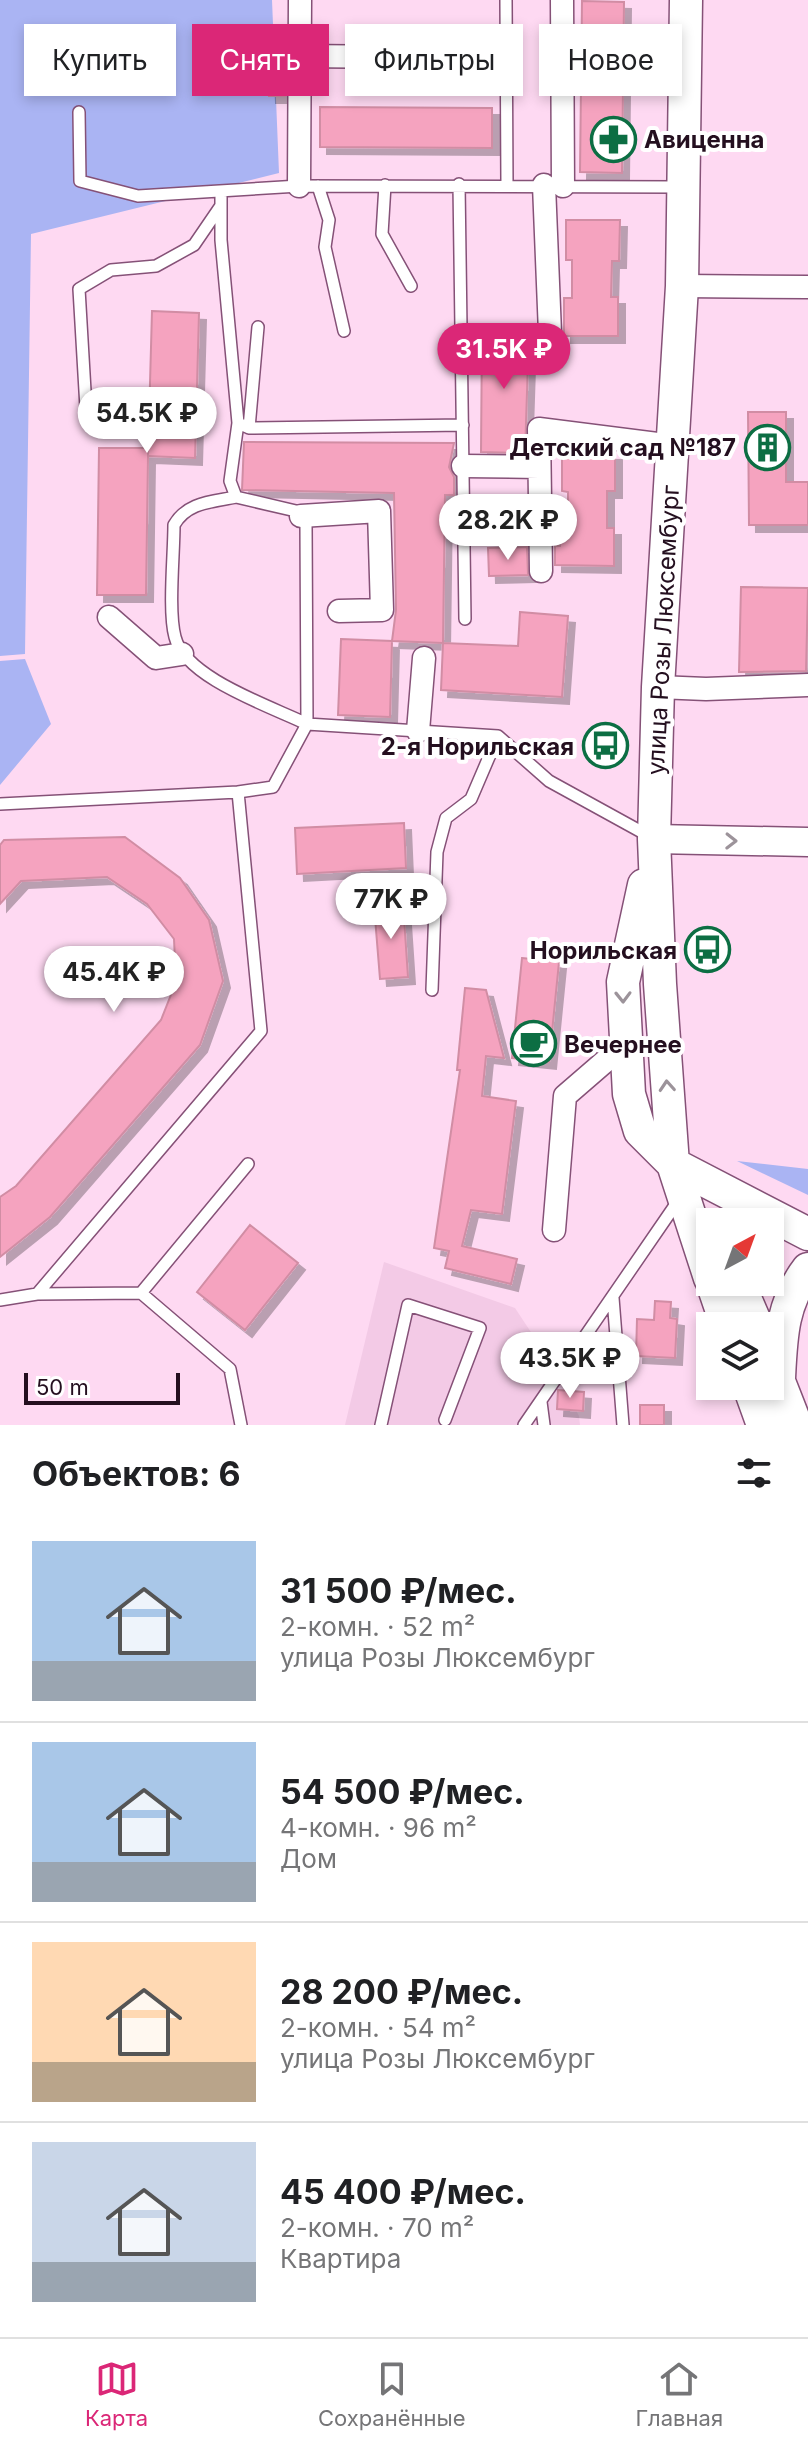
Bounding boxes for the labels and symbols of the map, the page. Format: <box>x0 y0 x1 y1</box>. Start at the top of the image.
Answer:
pharmacy icon: Авиценна <box>589 115 637 163</box>
place label: Авиценна <box>644 125 765 154</box>
pin: 31.5K ₽ <box>430 323 578 391</box>
pin: 54.5K ₽ <box>73 387 221 455</box>
building icon: Детский сад №187 <box>743 423 791 471</box>
place label: Детский сад №187 <box>509 433 736 462</box>
street label: улица Розы Люксембург <box>641 484 685 776</box>
pin: 28.2K ₽ <box>434 494 582 562</box>
bus stop icon: 2-я Норильская <box>581 722 629 770</box>
place label: 2-я Норильская <box>381 732 574 761</box>
one-way arrow <box>725 832 738 850</box>
pin: 77K ₽ <box>335 873 447 941</box>
bus stop icon: Норильская <box>684 926 732 974</box>
place label: Норильская <box>530 936 677 965</box>
pin: 45.4K ₽ <box>40 946 188 1014</box>
one-way arrow <box>614 991 632 1004</box>
cafe icon: Вечернее <box>509 1020 557 1068</box>
place label: Вечернее <box>564 1030 682 1059</box>
one-way arrow <box>659 1079 676 1092</box>
north arrow <box>696 1208 784 1296</box>
pin: 43.5K ₽ <box>496 1332 644 1400</box>
scale bar <box>24 1369 180 1405</box>

